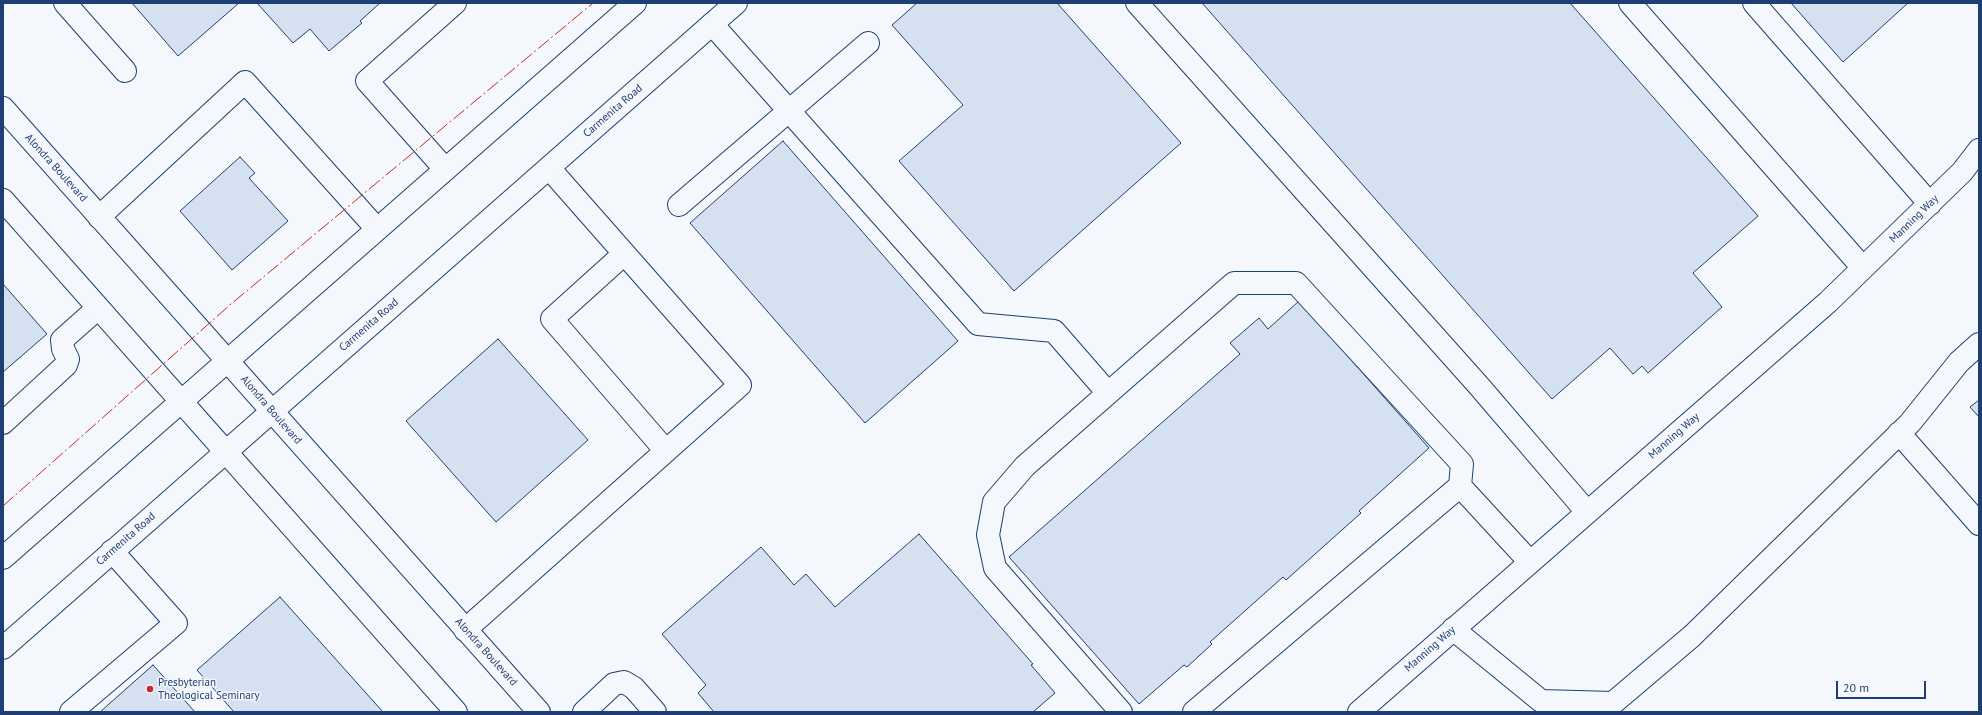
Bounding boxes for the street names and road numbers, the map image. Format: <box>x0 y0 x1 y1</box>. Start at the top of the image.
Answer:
street label: Carmenita Road <box>581 82 645 140</box>
street label: Alondra Boulevard <box>22 131 90 205</box>
street label: Manning Way <box>1887 192 1941 246</box>
street label: Carmenita Road <box>337 296 401 354</box>
street label: Alondra Boulevard <box>238 373 304 447</box>
street label: Manning Way <box>1646 410 1702 462</box>
street label: Carmenita Road <box>94 510 158 568</box>
street label: Alondra Boulevard <box>452 615 520 689</box>
street label: Manning Way <box>1402 623 1458 675</box>

